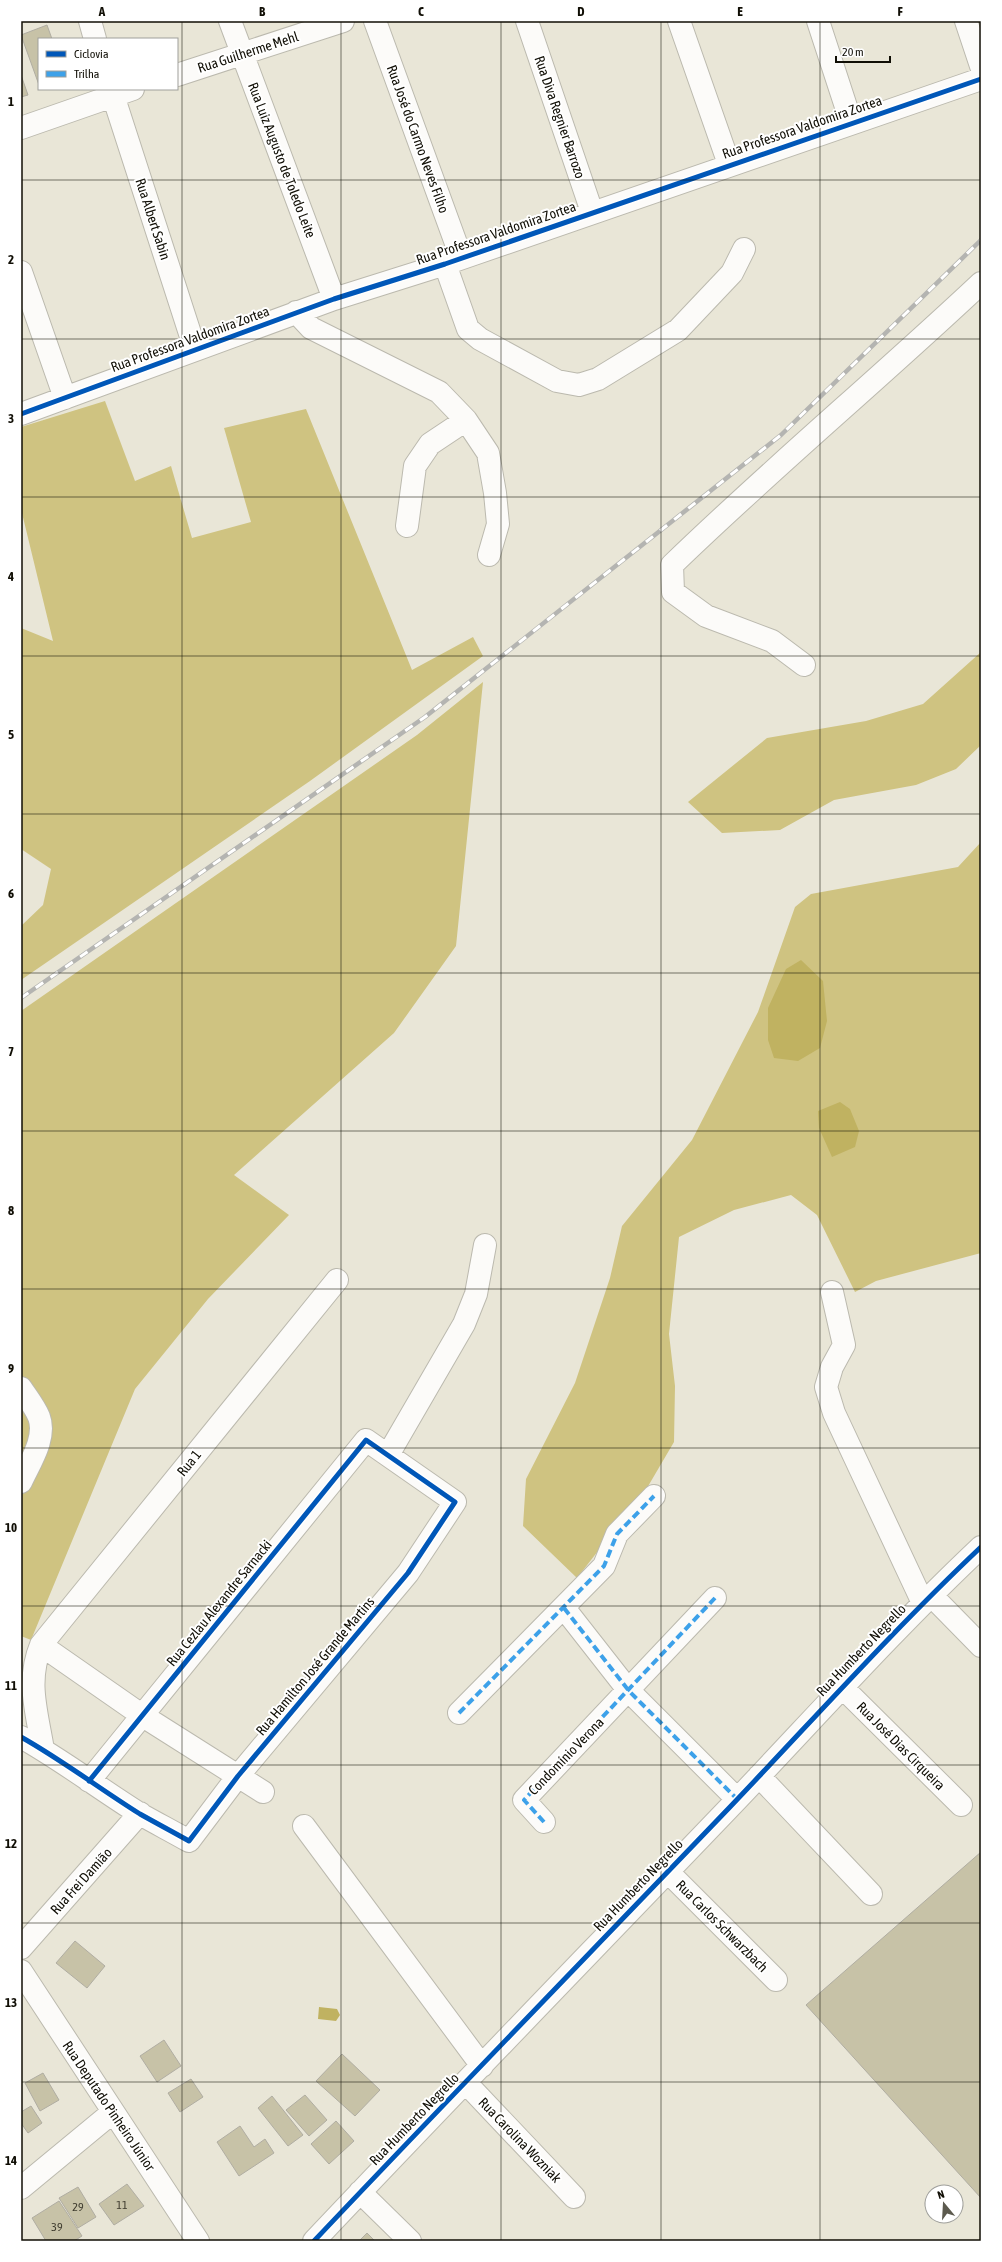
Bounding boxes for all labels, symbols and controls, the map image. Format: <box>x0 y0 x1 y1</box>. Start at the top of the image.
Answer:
text: A <box>98 4 106 19</box>
text: B <box>259 4 266 19</box>
text: C <box>418 4 424 19</box>
text: D <box>577 4 585 19</box>
text: E <box>737 4 743 19</box>
text: F <box>897 4 903 19</box>
street label: Rua Guilherme Mehl <box>196 28 301 76</box>
legend <box>38 38 178 90</box>
scale bar <box>836 38 890 64</box>
text: 20 m <box>842 45 864 59</box>
text: Ciclovia <box>74 47 108 61</box>
street label: Rua Diva Regnier Barrozo <box>532 54 588 180</box>
street label: Rua José do Carmo Neves Filho <box>384 63 452 215</box>
text: Trilha <box>74 67 99 81</box>
street label: Rua Luiz Augusto de Toledo Leite <box>245 80 319 240</box>
street label: Rua Professora Valdomira Zortea <box>720 92 884 162</box>
text: 1 <box>8 94 14 109</box>
street label: Rua Albert Sabin <box>132 176 174 262</box>
street label: Rua Professora Valdomira Zortea <box>414 198 578 268</box>
text: 2 <box>8 252 14 267</box>
street label: Rua Professora Valdomira Zortea <box>108 303 272 375</box>
text: 3 <box>8 411 14 426</box>
text: 4 <box>7 569 14 584</box>
text: 5 <box>8 727 14 742</box>
text: 6 <box>8 886 14 901</box>
text: 7 <box>8 1044 14 1059</box>
text: 8 <box>8 1203 14 1218</box>
text: 9 <box>8 1361 14 1376</box>
street label: Rua 1 <box>174 1447 204 1479</box>
text: 10 <box>5 1520 17 1535</box>
street label: Rua Cezlau Alexandre Sarnacki <box>163 1537 275 1669</box>
street label: Rua Hamilton José Grande Martins <box>252 1594 378 1738</box>
street label: Rua Humberto Negrello <box>813 1601 909 1699</box>
text: 11 <box>5 1678 17 1693</box>
street label: Rua José Dias Cirqueira <box>854 1699 948 1793</box>
street label: Condomínio Verona <box>525 1714 607 1798</box>
text: 12 <box>5 1836 17 1851</box>
street label: Rua Humberto Negrello <box>590 1836 686 1934</box>
street label: Rua Frei Damião <box>47 1844 115 1918</box>
street label: Rua Carlos Schwarzbach <box>673 1877 771 1975</box>
text: 13 <box>5 1995 17 2010</box>
street label: Rua Deputado Pinheiro Júnior <box>60 2038 159 2175</box>
street label: Rua Humberto Negrello <box>366 2070 462 2168</box>
street label: Rua Carolina Wozniak <box>475 2094 565 2186</box>
text: 14 <box>5 2153 17 2168</box>
north arrow <box>924 2184 964 2224</box>
text: N <box>936 2188 946 2201</box>
house number: 11 <box>116 2198 128 2212</box>
house number: 29 <box>72 2200 84 2214</box>
house number: 39 <box>51 2220 63 2234</box>

